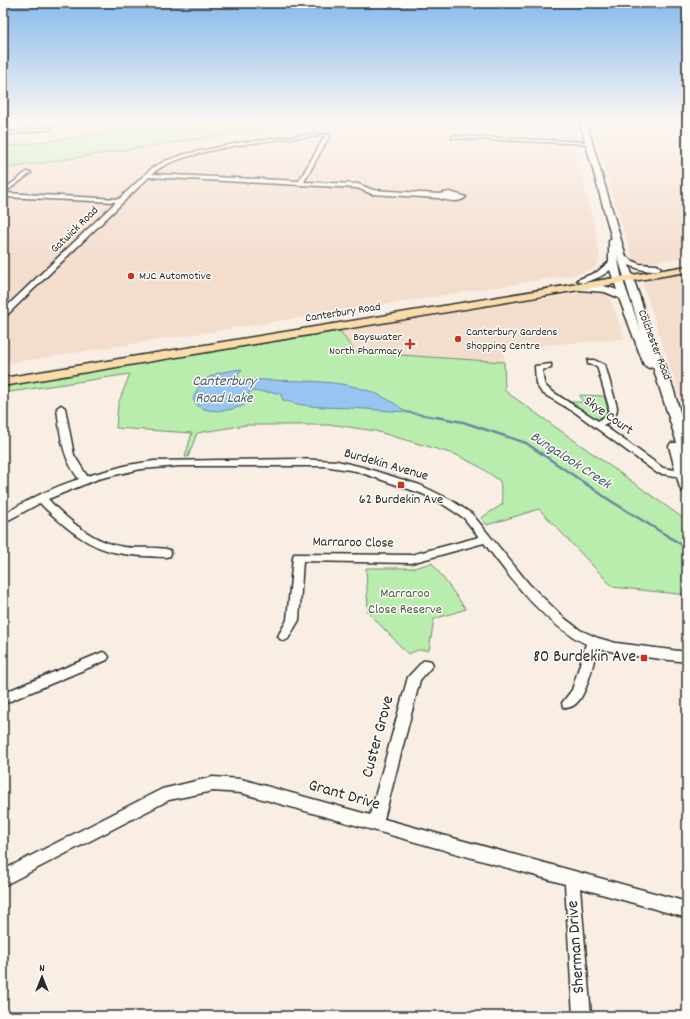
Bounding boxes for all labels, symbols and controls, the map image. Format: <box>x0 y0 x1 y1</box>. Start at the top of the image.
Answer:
street label: Gatwick Road <box>47 203 103 257</box>
place label: MJC Automotive <box>139 268 211 285</box>
marker: MJC Automotive <box>126 271 136 281</box>
street label: Canterbury Road <box>304 299 382 327</box>
street label: Colchester Road <box>633 307 675 383</box>
place label: Canterbury Gardens Shopping Centre <box>466 324 557 355</box>
place label: Bayswater North Pharmacy <box>329 329 403 360</box>
marker: Canterbury Gardens Shopping Centre <box>453 334 463 344</box>
marker: Bayswater North Pharmacy <box>405 339 415 349</box>
water label: Canterbury Road Lake <box>192 371 258 410</box>
street label: Skye Court <box>579 392 637 440</box>
water label: Bungalook Creek <box>525 426 617 497</box>
street label: Burdekin Avenue <box>341 443 431 487</box>
marker: 62 Burdekin Ave <box>396 480 406 490</box>
place label: 62 Burdekin Ave <box>359 490 443 510</box>
street label: Marraroo Close <box>312 532 394 554</box>
park label: Marraroo Close Reserve <box>368 584 442 620</box>
place label: 80 Burdekin Ave <box>533 646 636 670</box>
marker: 80 Burdekin Ave <box>639 653 649 663</box>
street label: Custer Grove <box>357 693 401 781</box>
street label: Grant Drive <box>305 774 383 818</box>
street label: Sherman Drive <box>562 900 592 994</box>
north arrow <box>22 957 62 997</box>
text: N <box>39 961 45 977</box>

